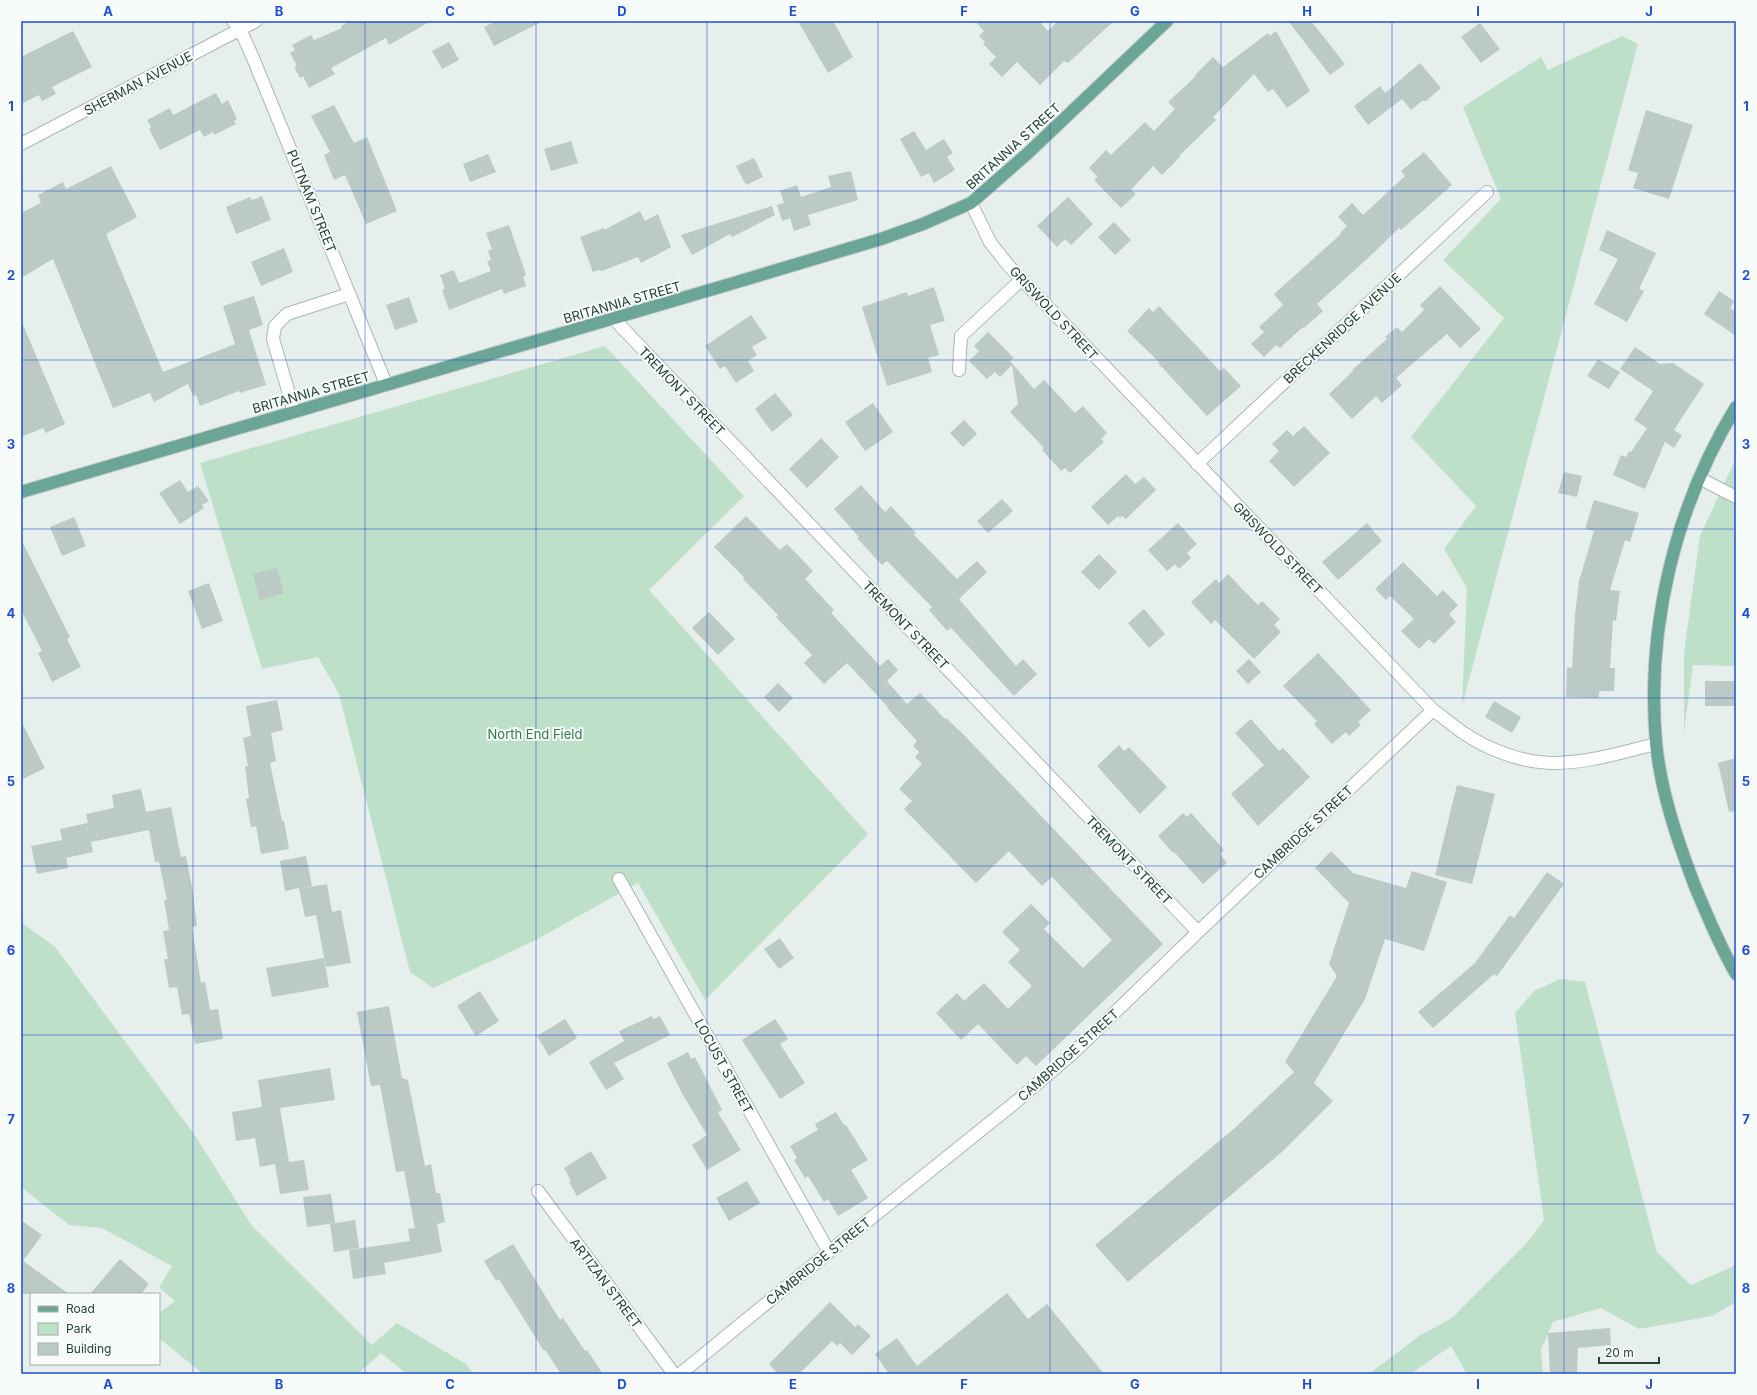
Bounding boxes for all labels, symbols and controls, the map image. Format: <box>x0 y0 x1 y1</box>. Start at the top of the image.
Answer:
text: A <box>103 3 113 19</box>
text: B <box>275 3 284 19</box>
text: C <box>445 3 455 19</box>
text: D <box>617 3 627 19</box>
text: E <box>789 3 797 19</box>
text: F <box>960 3 968 19</box>
text: G <box>1130 3 1140 19</box>
text: H <box>1302 3 1312 19</box>
text: I <box>1476 3 1480 19</box>
text: J <box>1645 3 1653 19</box>
street label: SHERMAN AVENUE <box>81 48 195 118</box>
text: 1 <box>8 98 14 114</box>
text: 1 <box>1743 98 1749 114</box>
street label: BRITANNIA STREET <box>963 99 1063 193</box>
street label: PUTNAM STREET <box>284 147 340 255</box>
street label: GRISWOLD STREET <box>1006 263 1102 363</box>
text: 2 <box>7 267 15 283</box>
text: 2 <box>1742 267 1750 283</box>
street label: BRECKENRIDGE AVENUE <box>1280 269 1404 387</box>
street label: BRITANNIA STREET <box>561 278 683 326</box>
street label: TREMONT STREET <box>636 343 728 439</box>
street label: BRITANNIA STREET <box>250 368 372 416</box>
text: 3 <box>7 436 15 452</box>
text: 3 <box>1742 436 1750 452</box>
street label: GRISWOLD STREET <box>1230 499 1326 597</box>
street label: TREMONT STREET <box>860 577 952 673</box>
text: 4 <box>7 605 16 621</box>
text: 4 <box>1742 605 1751 621</box>
park label: North End Field <box>488 726 582 742</box>
text: 5 <box>7 773 15 789</box>
text: 5 <box>1742 773 1750 789</box>
street label: CAMBRIDGE STREET <box>1250 782 1356 882</box>
street label: TREMONT STREET <box>1083 812 1175 908</box>
text: 6 <box>7 942 15 958</box>
text: 6 <box>1742 942 1750 958</box>
street label: CAMBRIDGE STREET <box>1014 1006 1122 1104</box>
street label: LOCUST STREET <box>691 1016 757 1116</box>
text: 7 <box>7 1111 15 1127</box>
text: 7 <box>1742 1111 1750 1127</box>
street label: CAMBRIDGE STREET <box>762 1214 874 1308</box>
street label: ARTIZAN STREET <box>567 1235 645 1331</box>
text: 8 <box>7 1280 15 1296</box>
text: 8 <box>1742 1280 1750 1296</box>
legend <box>30 1293 160 1365</box>
text: Road <box>66 1301 95 1316</box>
text: Park <box>66 1321 92 1336</box>
scale bar <box>1599 1339 1659 1365</box>
text: Building <box>66 1341 111 1356</box>
text: 20 m <box>1605 1345 1634 1360</box>
text: A <box>103 1376 113 1392</box>
text: B <box>275 1376 284 1392</box>
text: C <box>445 1376 455 1392</box>
text: D <box>617 1376 627 1392</box>
text: E <box>789 1376 797 1392</box>
text: F <box>960 1376 968 1392</box>
text: G <box>1130 1376 1140 1392</box>
text: H <box>1302 1376 1312 1392</box>
text: I <box>1476 1376 1480 1392</box>
text: J <box>1645 1376 1653 1392</box>

